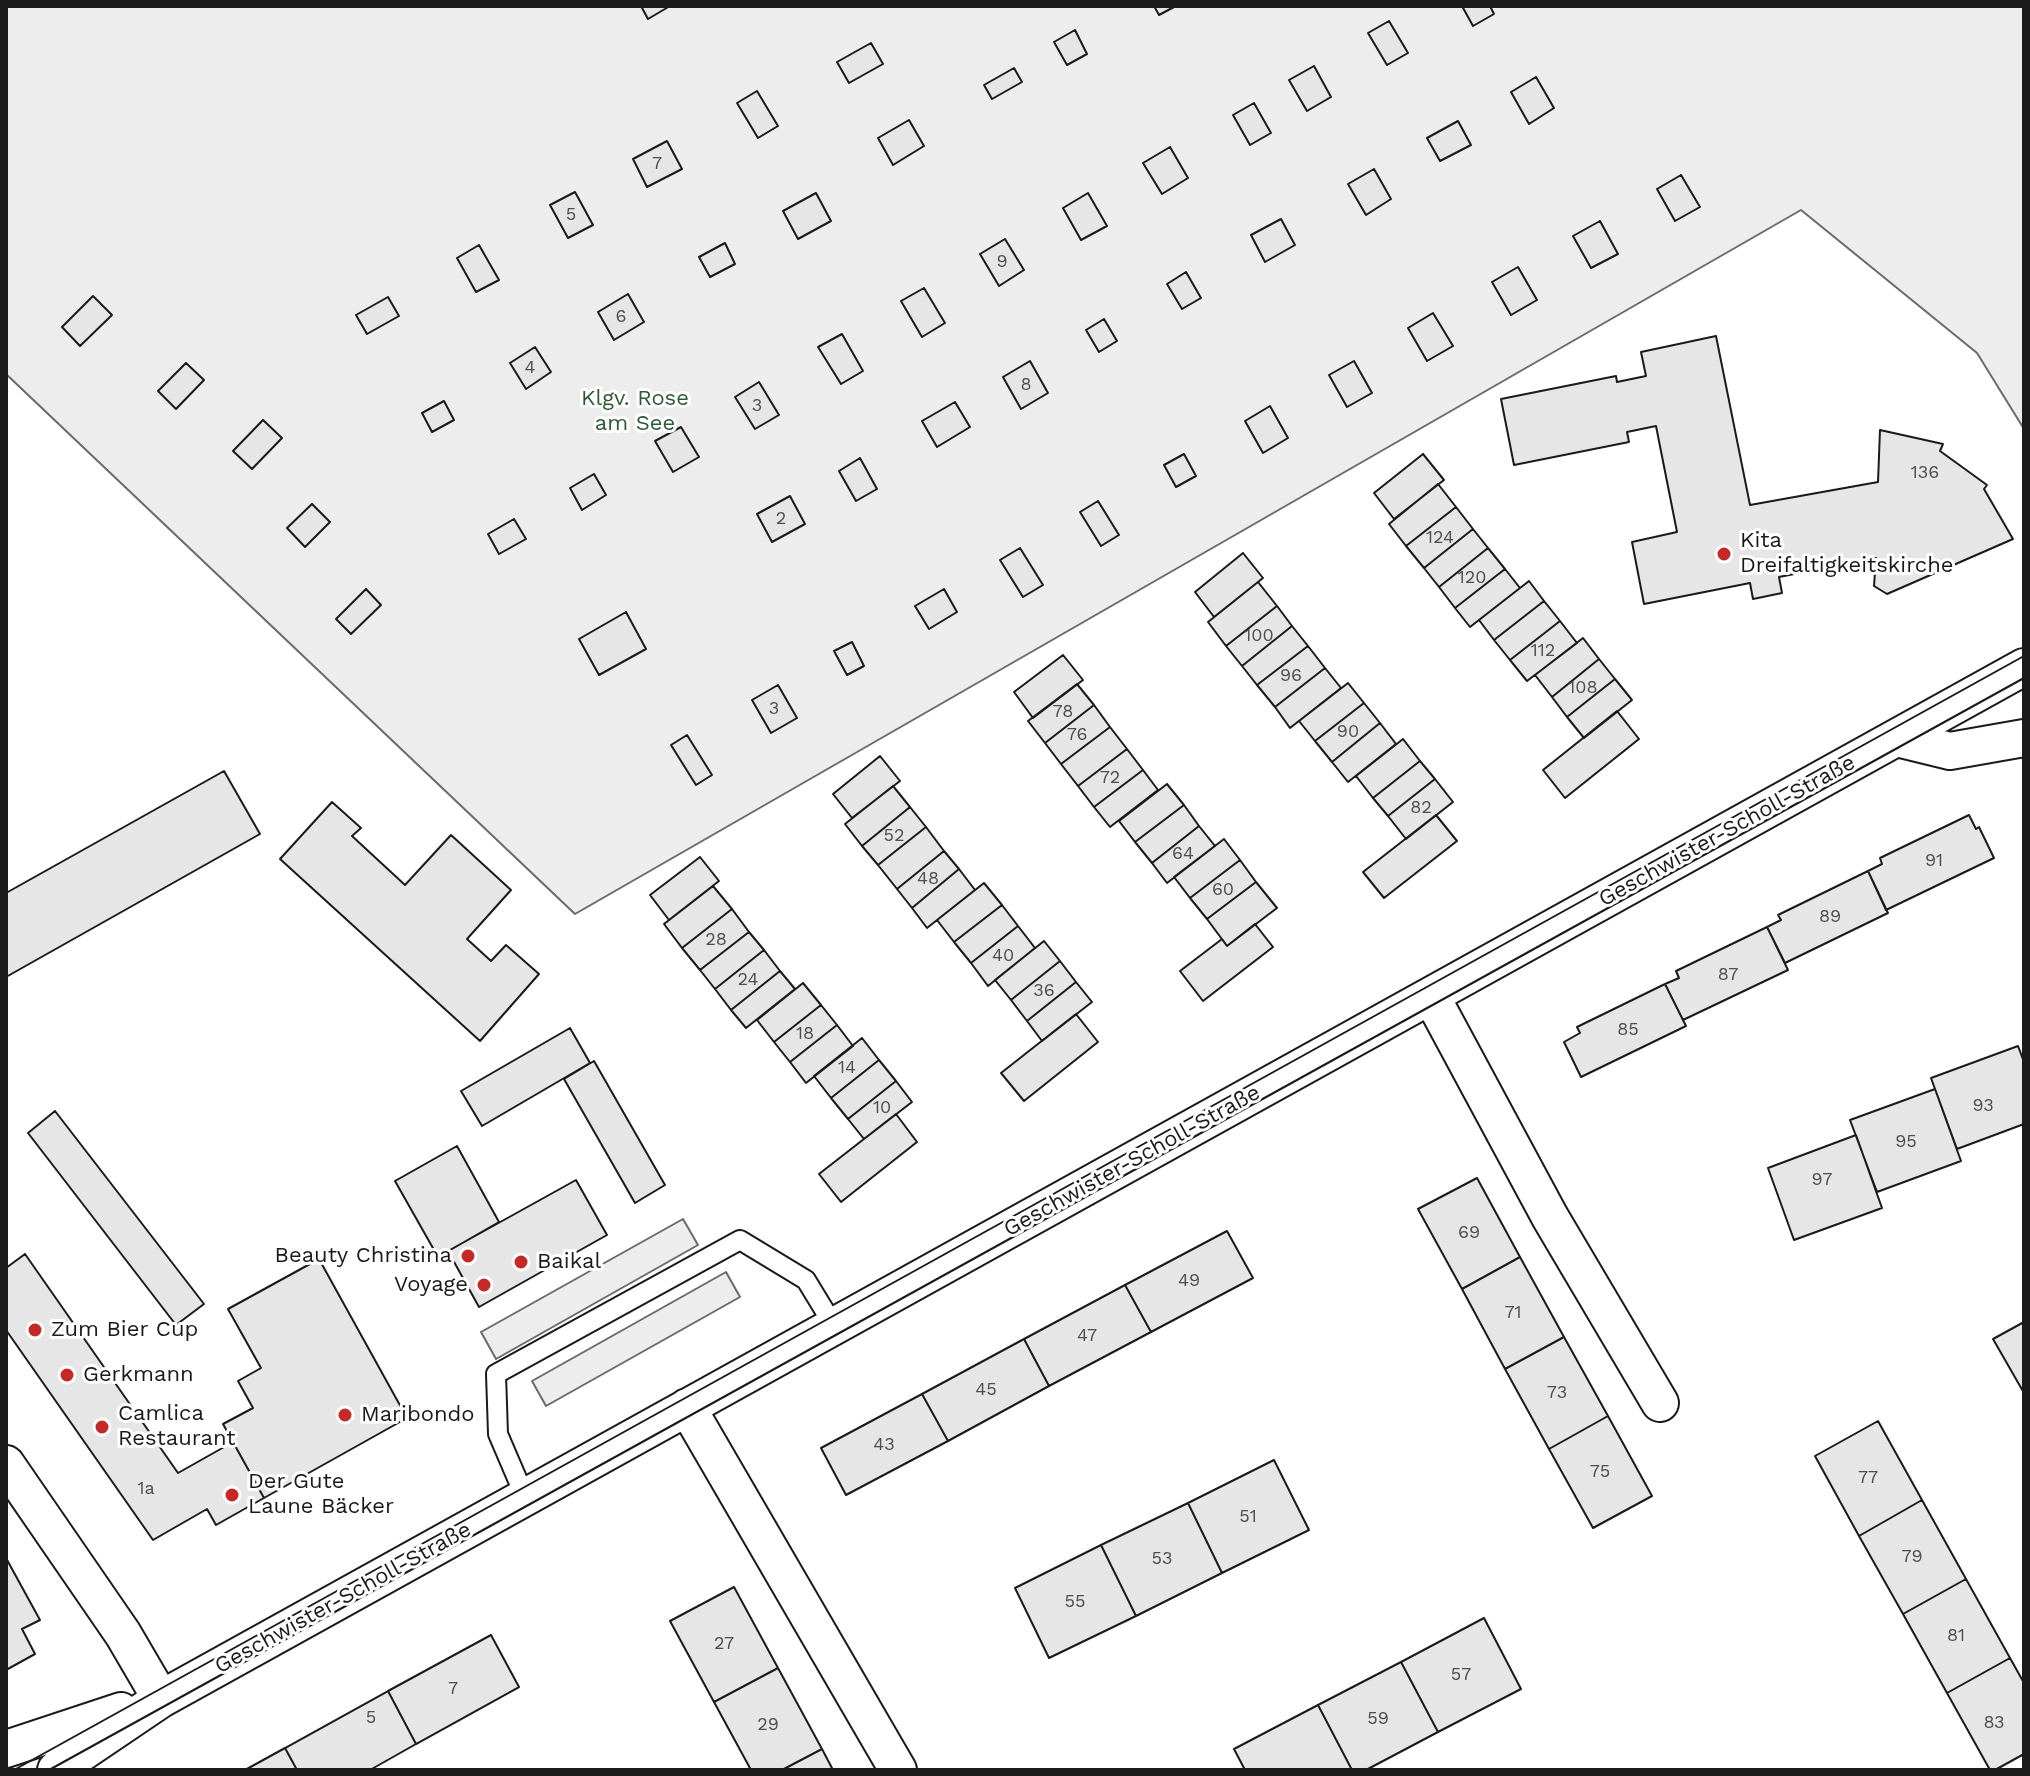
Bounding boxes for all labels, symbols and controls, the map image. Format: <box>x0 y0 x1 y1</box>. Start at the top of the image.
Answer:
house number: 7 <box>652 153 662 175</box>
house number: 5 <box>566 204 576 226</box>
house number: 9 <box>996 251 1008 273</box>
house number: 6 <box>616 306 626 328</box>
house number: 4 <box>525 357 535 379</box>
house number: 8 <box>1020 374 1032 396</box>
park label: Klgv. Rose am See <box>581 386 689 438</box>
house number: 3 <box>752 395 762 417</box>
house number: 136 <box>1911 462 1939 484</box>
house number: 2 <box>776 508 786 530</box>
house number: 124 <box>1426 527 1454 549</box>
place label: Kita Dreifaltigkeitskirche <box>1740 528 1953 580</box>
marker: Kita Dreifaltigkeitskirche <box>1715 545 1733 563</box>
house number: 120 <box>1458 567 1486 589</box>
house number: 100 <box>1244 625 1274 647</box>
house number: 112 <box>1531 640 1555 662</box>
house number: 96 <box>1280 665 1302 687</box>
house number: 108 <box>1568 677 1598 699</box>
house number: 3 <box>769 698 779 720</box>
house number: 78 <box>1053 701 1073 723</box>
house number: 90 <box>1337 721 1359 743</box>
house number: 76 <box>1067 724 1087 746</box>
street label: Geschwister-Scholl-Straße <box>1594 749 1860 913</box>
house number: 72 <box>1100 767 1120 789</box>
house number: 82 <box>1410 797 1432 819</box>
house number: 52 <box>884 825 904 847</box>
house number: 64 <box>1172 843 1194 865</box>
house number: 91 <box>1925 850 1943 872</box>
house number: 48 <box>917 868 939 890</box>
house number: 60 <box>1212 879 1234 901</box>
house number: 89 <box>1819 906 1841 928</box>
house number: 28 <box>705 929 727 951</box>
house number: 40 <box>992 945 1014 967</box>
house number: 87 <box>1718 964 1738 986</box>
house number: 24 <box>738 969 758 991</box>
house number: 36 <box>1033 980 1055 1002</box>
house number: 85 <box>1617 1019 1639 1041</box>
house number: 18 <box>796 1023 814 1045</box>
house number: 14 <box>838 1057 856 1079</box>
street label: Geschwister-Scholl-Straße <box>999 1079 1265 1243</box>
house number: 93 <box>1972 1095 1994 1117</box>
house number: 10 <box>873 1097 891 1119</box>
house number: 95 <box>1895 1131 1917 1153</box>
house number: 97 <box>1812 1169 1832 1191</box>
house number: 69 <box>1458 1222 1480 1244</box>
place label: Beauty Christina <box>275 1243 452 1269</box>
marker: Beauty Christina <box>459 1247 477 1265</box>
place label: Baikal <box>537 1249 601 1275</box>
marker: Baikal <box>512 1253 530 1271</box>
house number: 49 <box>1178 1270 1200 1292</box>
place label: Voyage <box>394 1272 468 1298</box>
marker: Voyage <box>475 1276 493 1294</box>
house number: 71 <box>1504 1302 1522 1324</box>
place label: Zum Bier Cup <box>51 1317 198 1343</box>
marker: Zum Bier Cup <box>26 1321 44 1339</box>
house number: 47 <box>1077 1325 1097 1347</box>
place label: Gerkmann <box>83 1362 194 1388</box>
marker: Gerkmann <box>58 1366 76 1384</box>
house number: 45 <box>975 1379 997 1401</box>
house number: 73 <box>1547 1382 1567 1404</box>
place label: Camlica Restaurant <box>118 1401 236 1452</box>
place label: Maribondo <box>361 1402 475 1428</box>
marker: Maribondo <box>336 1406 354 1424</box>
marker: Camlica Restaurant <box>93 1418 111 1436</box>
house number: 43 <box>873 1434 895 1456</box>
house number: 75 <box>1590 1461 1610 1483</box>
house number: 77 <box>1858 1467 1878 1489</box>
place label: Der Gute Laune Bäcker <box>248 1469 394 1520</box>
house number: 1a <box>137 1478 155 1500</box>
marker: Der Gute Laune Bäcker <box>223 1486 241 1504</box>
house number: 51 <box>1239 1506 1257 1528</box>
street label: Geschwister-Scholl-Straße <box>210 1516 476 1680</box>
house number: 79 <box>1901 1546 1923 1568</box>
house number: 53 <box>1152 1548 1172 1570</box>
house number: 55 <box>1065 1591 1085 1613</box>
house number: 81 <box>1947 1625 1965 1647</box>
house number: 27 <box>714 1633 734 1655</box>
house number: 57 <box>1451 1664 1471 1686</box>
house number: 7 <box>448 1678 458 1700</box>
house number: 5 <box>366 1707 376 1729</box>
house number: 59 <box>1367 1708 1389 1730</box>
house number: 83 <box>1983 1712 2005 1734</box>
house number: 29 <box>757 1714 779 1736</box>

